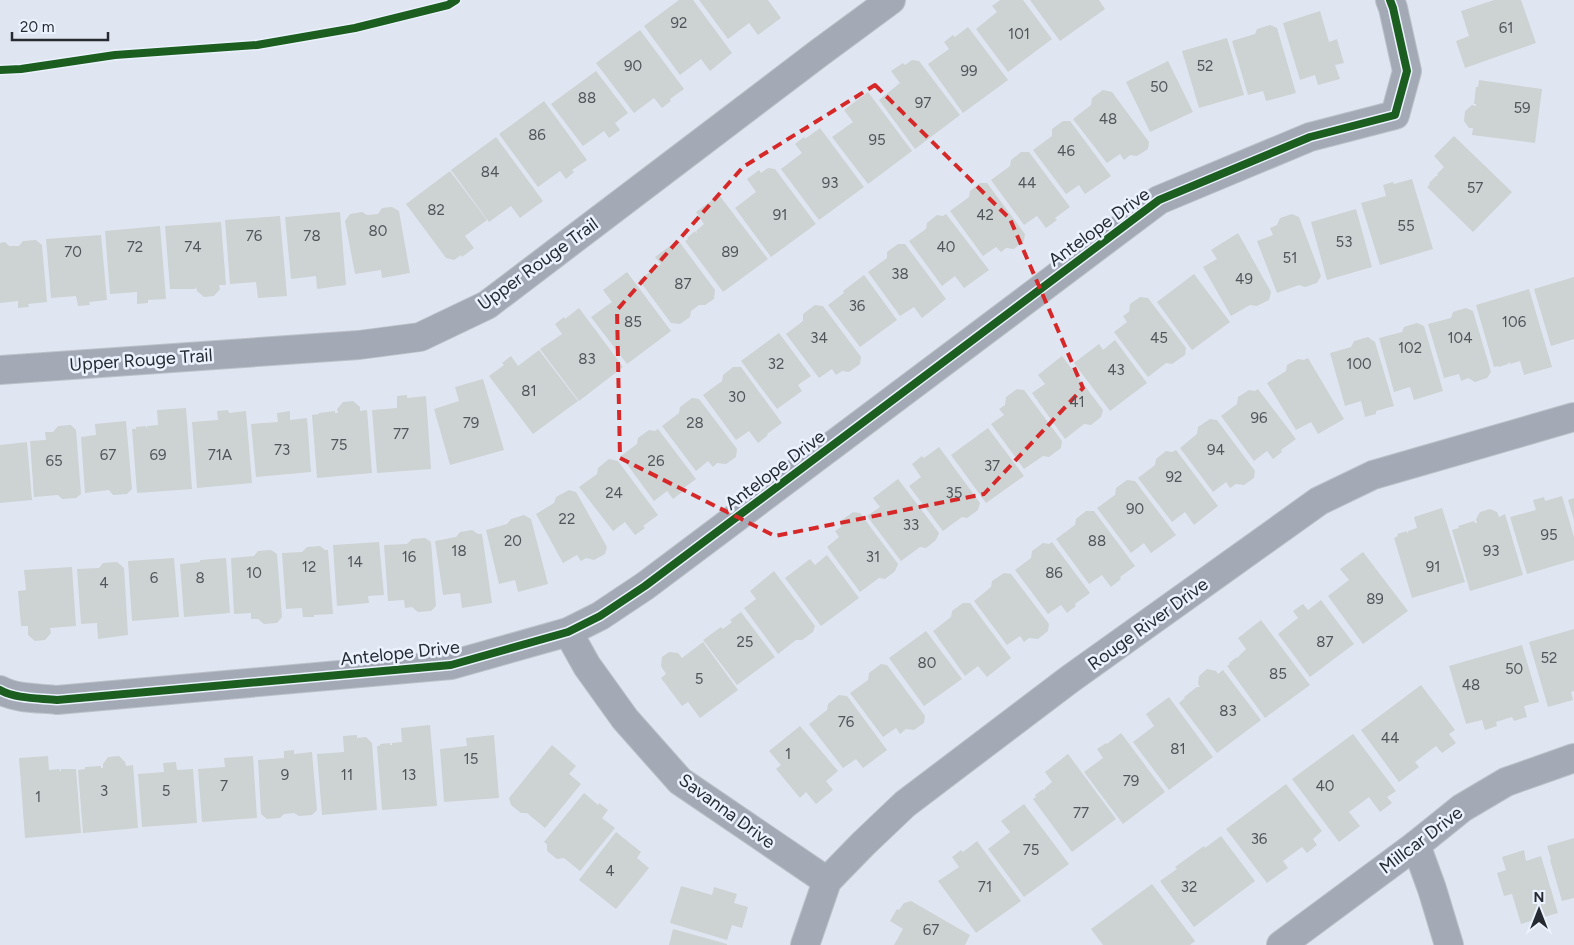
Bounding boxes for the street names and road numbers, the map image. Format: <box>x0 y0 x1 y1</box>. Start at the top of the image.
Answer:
street label: Antelope Drive <box>1044 183 1154 271</box>
street label: Upper Rouge Trail <box>474 213 602 315</box>
street label: Upper Rouge Trail <box>69 344 213 376</box>
street label: Antelope Drive <box>721 425 830 515</box>
street label: Rouge River Drive <box>1084 573 1213 675</box>
street label: Antelope Drive <box>339 636 461 670</box>
street label: Savanna Drive <box>675 769 780 853</box>
street label: Millcar Drive <box>1375 802 1467 878</box>

